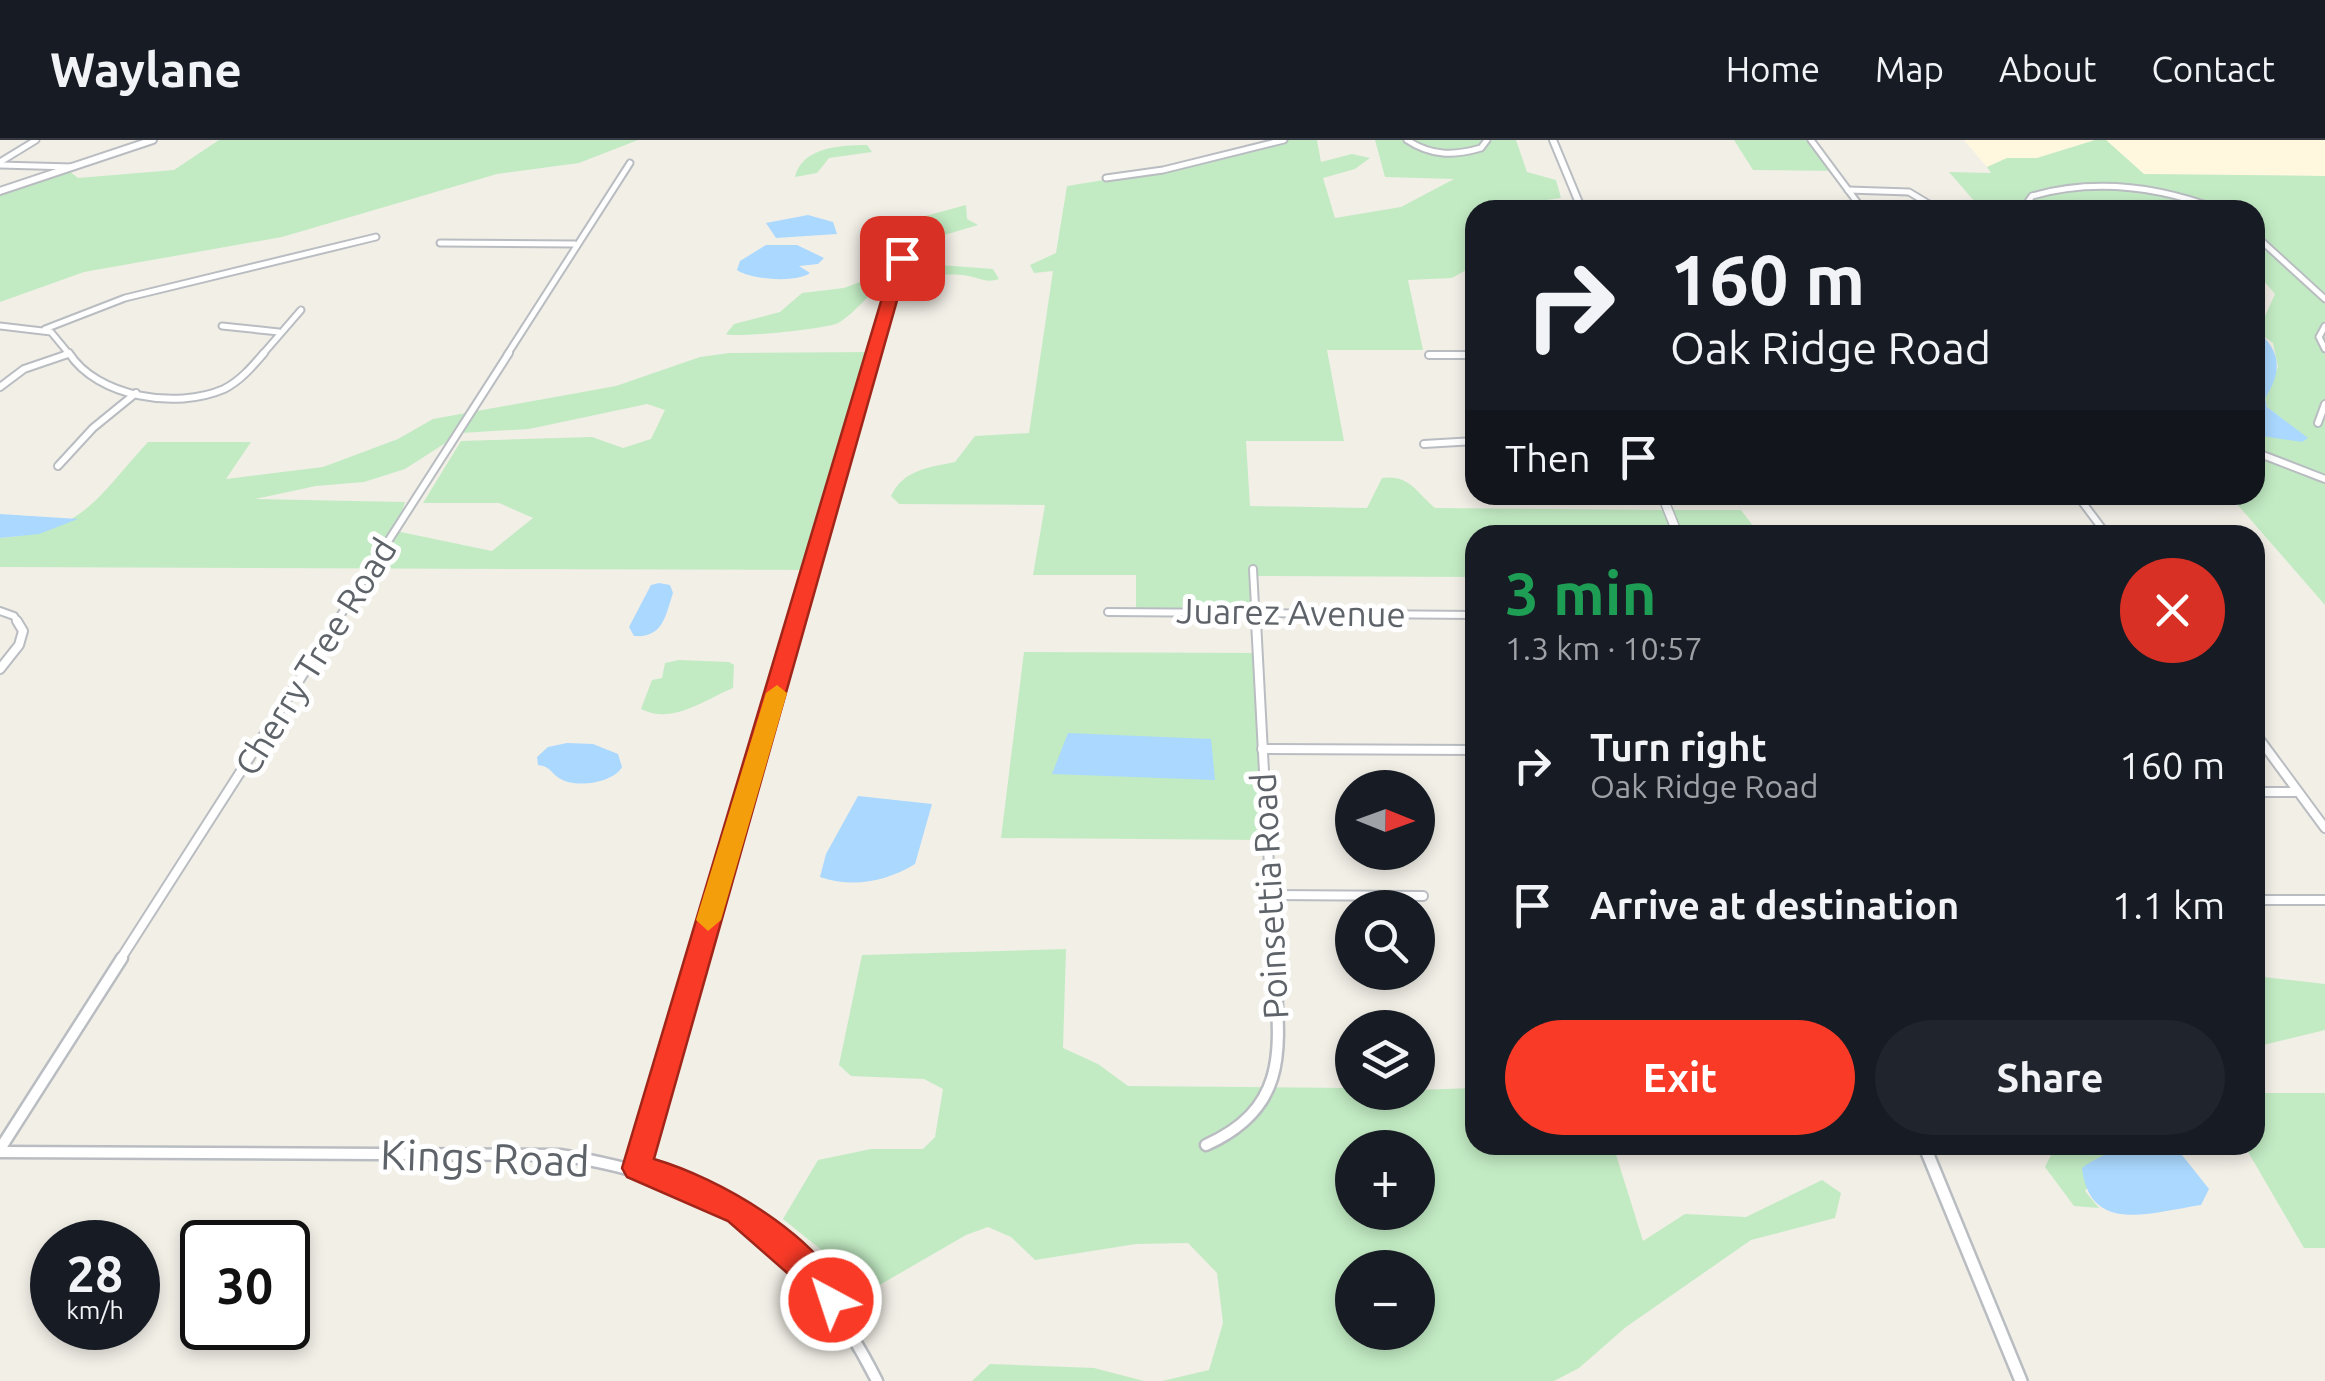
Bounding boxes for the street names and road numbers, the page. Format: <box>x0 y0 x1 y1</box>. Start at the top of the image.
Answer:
street label: Cherry Tree Road <box>226 531 404 782</box>
street label: Juarez Avenue <box>1176 590 1406 634</box>
street label: Poinsettia Road <box>1243 772 1295 1020</box>
street label: Kings Road <box>380 1130 590 1185</box>

